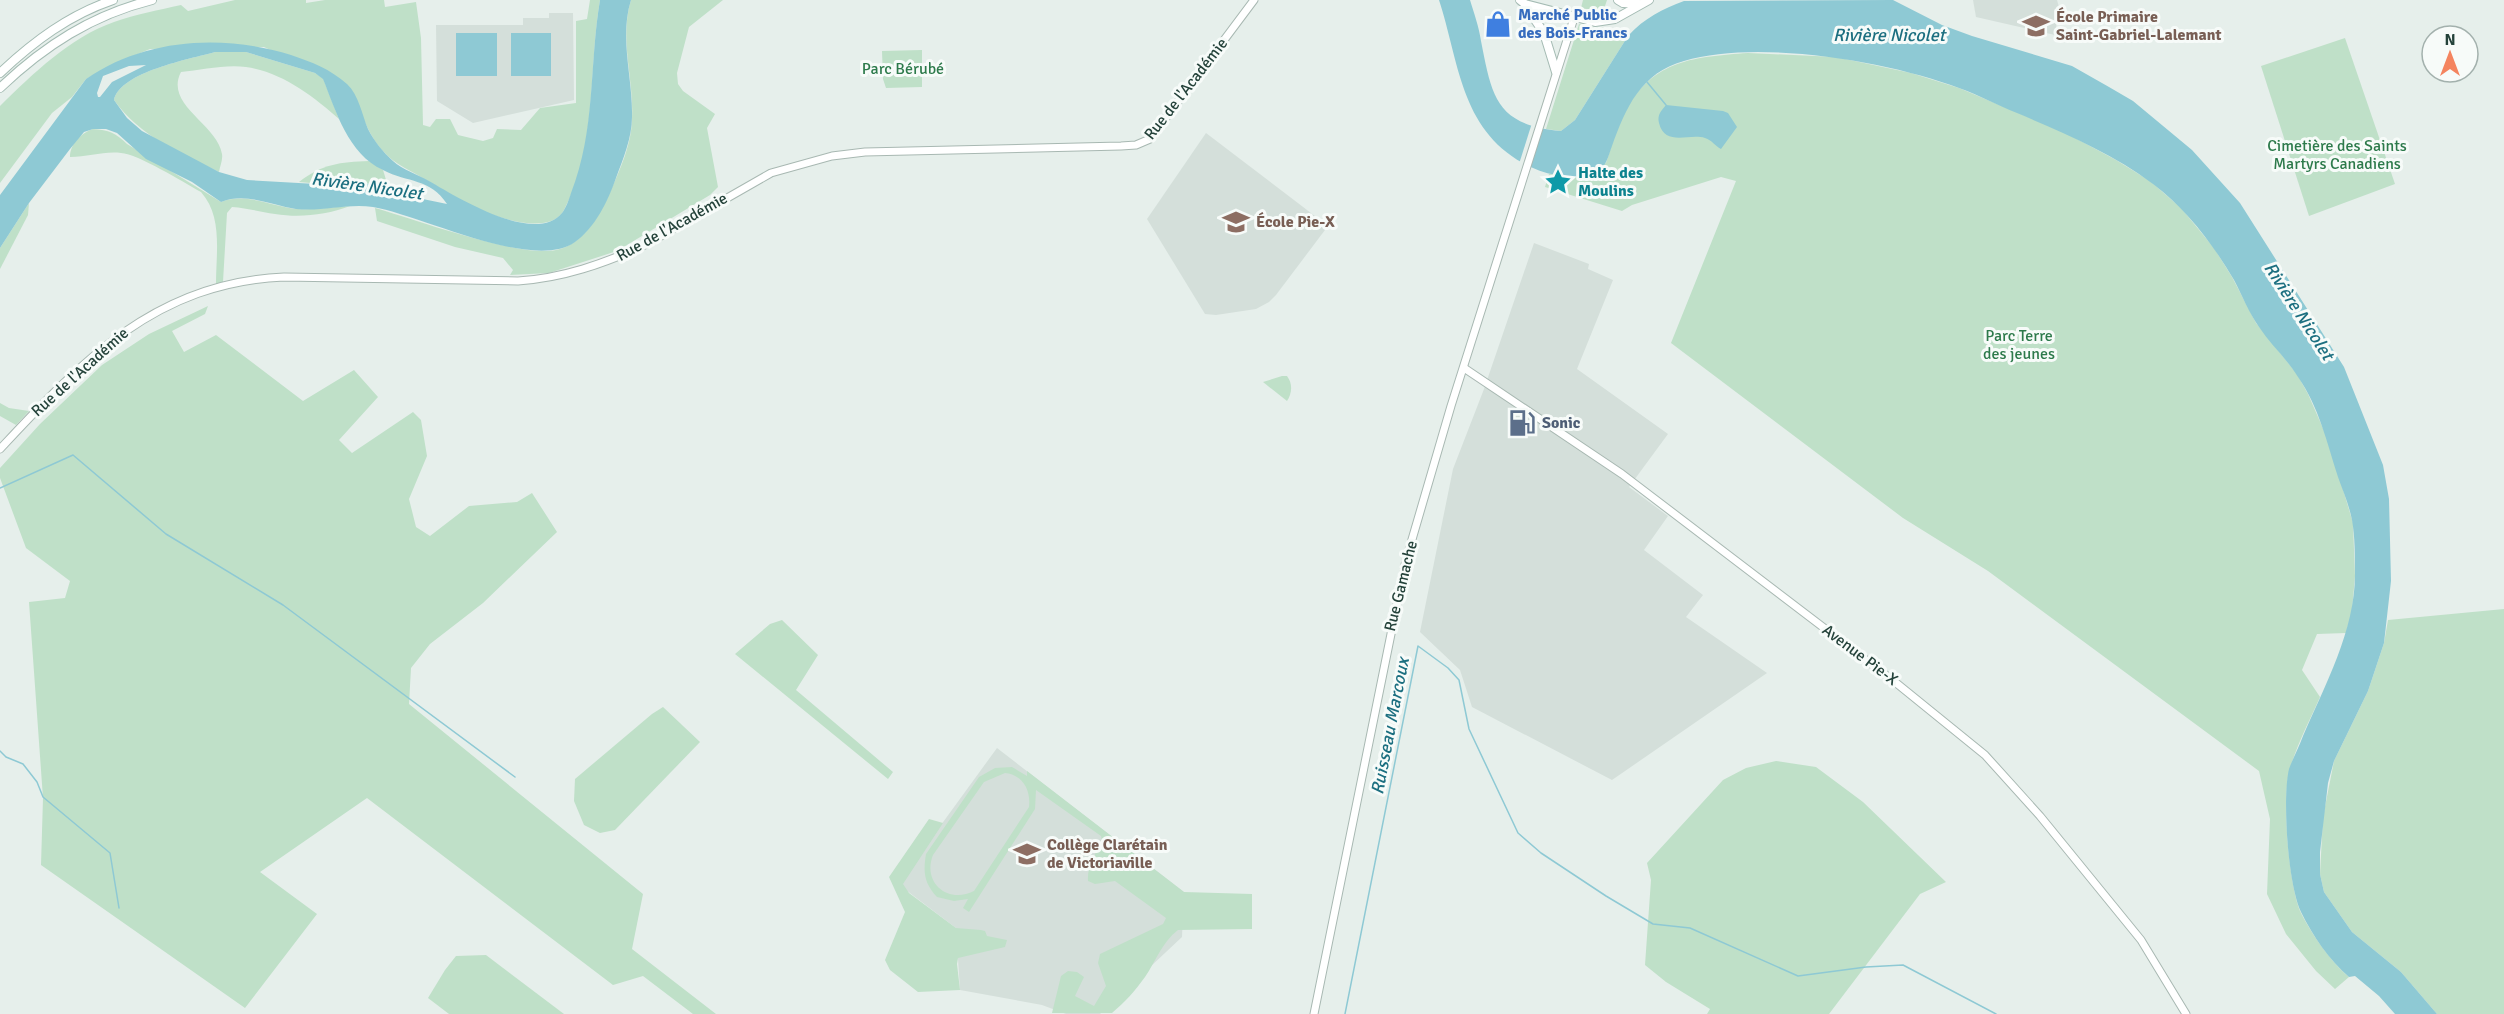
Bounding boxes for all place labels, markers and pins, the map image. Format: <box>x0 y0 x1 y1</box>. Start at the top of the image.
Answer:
place label: Marché Public des Bois-Francs <box>1518 5 1627 43</box>
place label: École Primaire Saint-Gabriel-Lalemant <box>2056 7 2221 45</box>
shop icon: Marché Public des Bois-Francs <box>1483 9 1513 39</box>
school or university icon: École Primaire Saint-Gabriel-Lalemant <box>2021 11 2051 41</box>
place label: Halte des Moulins <box>1578 163 1643 201</box>
place icon: Halte des Moulins <box>1543 167 1573 197</box>
school or university icon: École Pie-X <box>1221 207 1251 237</box>
place label: École Pie-X <box>1256 212 1335 232</box>
fuel station icon: Sonic <box>1507 408 1537 438</box>
place label: Sonic <box>1542 413 1581 433</box>
place label: Collège Clarétain de Victoriaville <box>1047 835 1168 873</box>
school or university icon: Collège Clarétain de Victoriaville <box>1012 839 1042 869</box>

